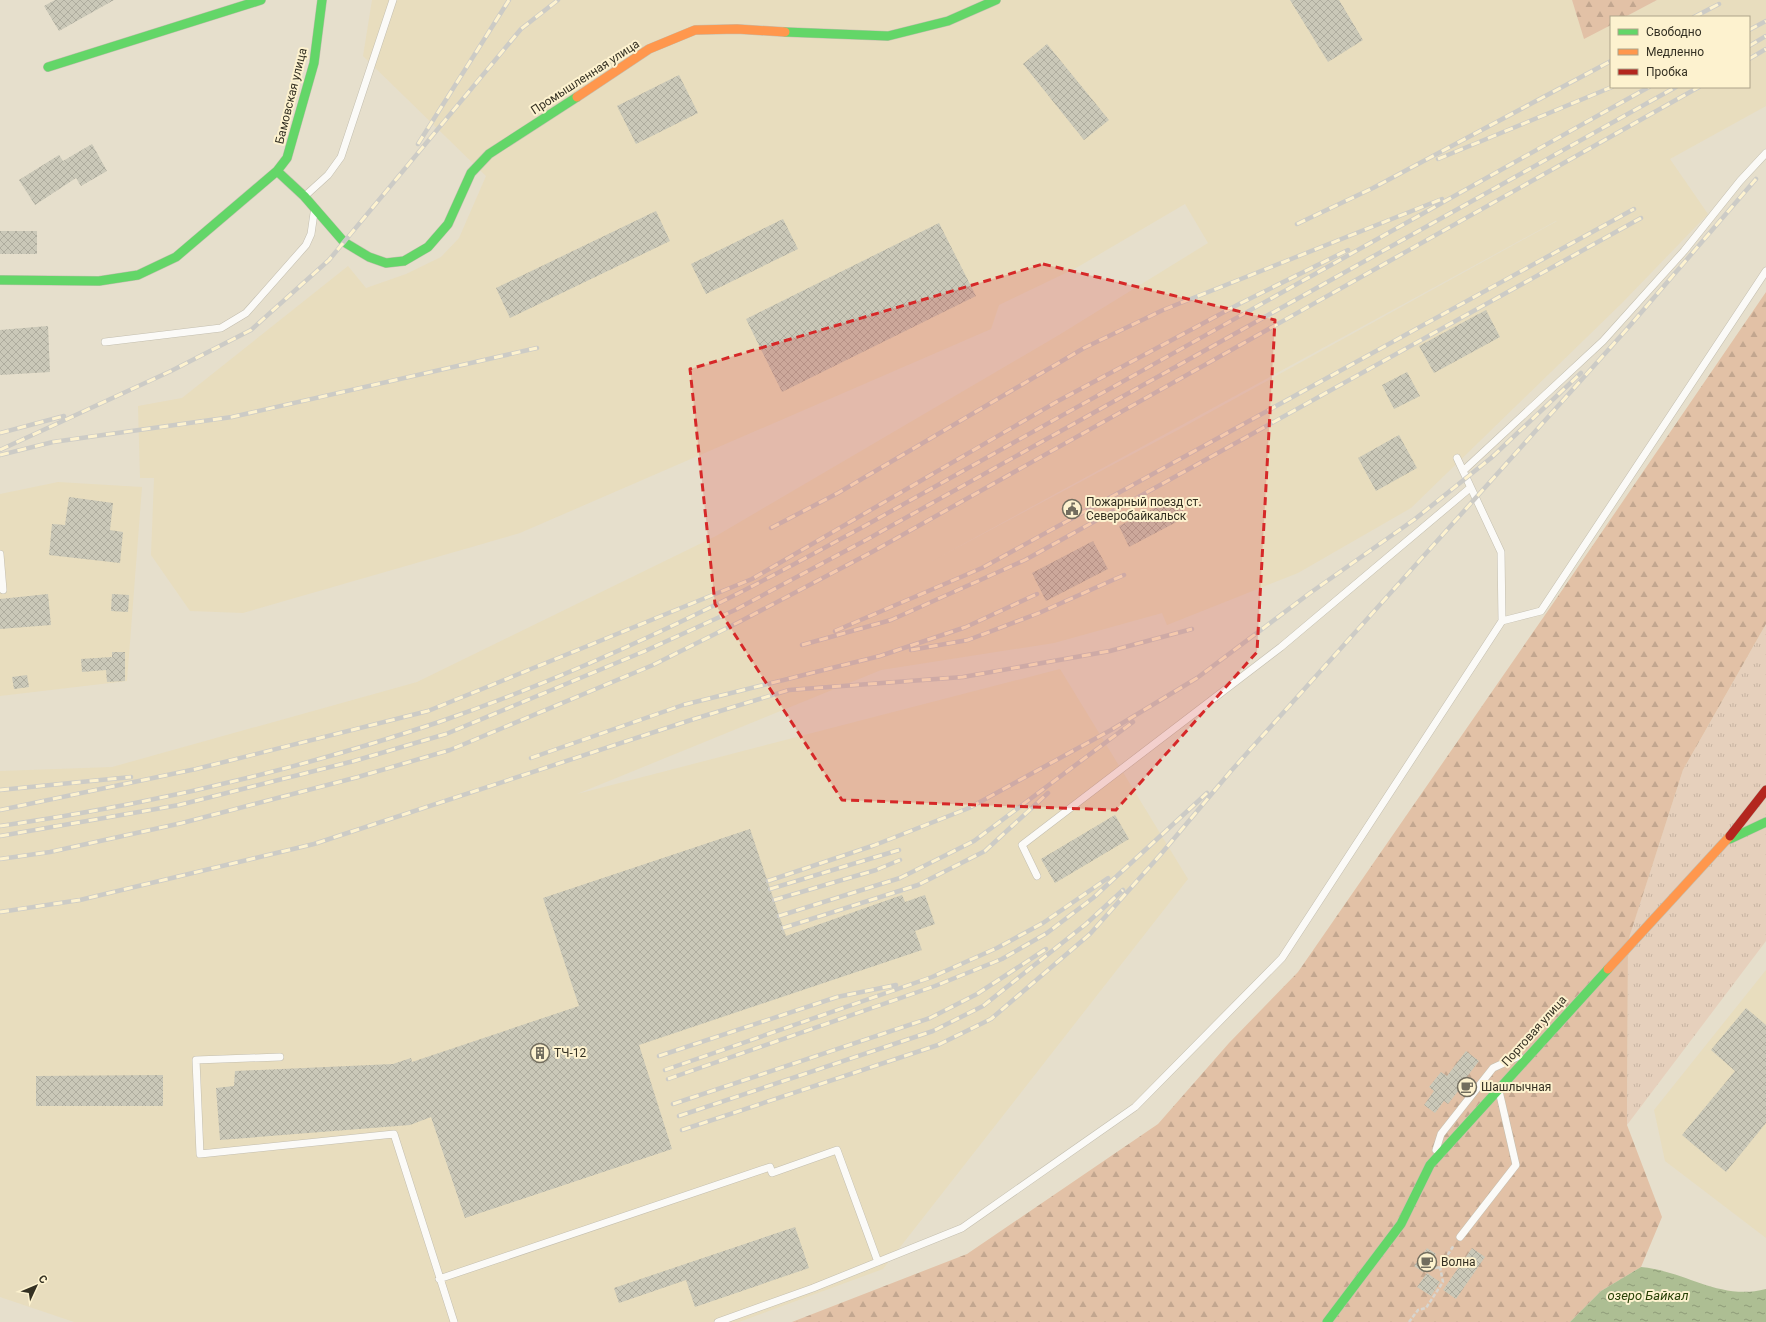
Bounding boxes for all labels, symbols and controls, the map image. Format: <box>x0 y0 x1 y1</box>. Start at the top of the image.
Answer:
legend <box>1610 16 1750 88</box>
text: Свободно <box>1646 25 1702 39</box>
street label: Промышленная улица <box>528 37 642 117</box>
text: Медленно <box>1646 45 1704 59</box>
street label: Бамовская улица <box>272 47 310 145</box>
text: Пробка <box>1646 65 1688 79</box>
place label: Пожарный поезд ст. Северобайкальск <box>1086 495 1202 523</box>
public building icon: Пожарный поезд ст. Северобайкальск <box>1061 498 1083 520</box>
street label: Портовая улица <box>1499 993 1569 1069</box>
building icon: ТЧ-12 <box>529 1042 551 1064</box>
place label: ТЧ-12 <box>554 1046 586 1060</box>
cafe icon: Шашлычная <box>1456 1076 1478 1098</box>
place label: Шашлычная <box>1481 1080 1551 1094</box>
cafe icon: Волна <box>1416 1251 1438 1273</box>
place label: Волна <box>1441 1255 1476 1269</box>
north arrow <box>16 1266 56 1306</box>
text: С <box>36 1272 50 1287</box>
water label: озеро Байкал <box>1608 1288 1688 1303</box>

